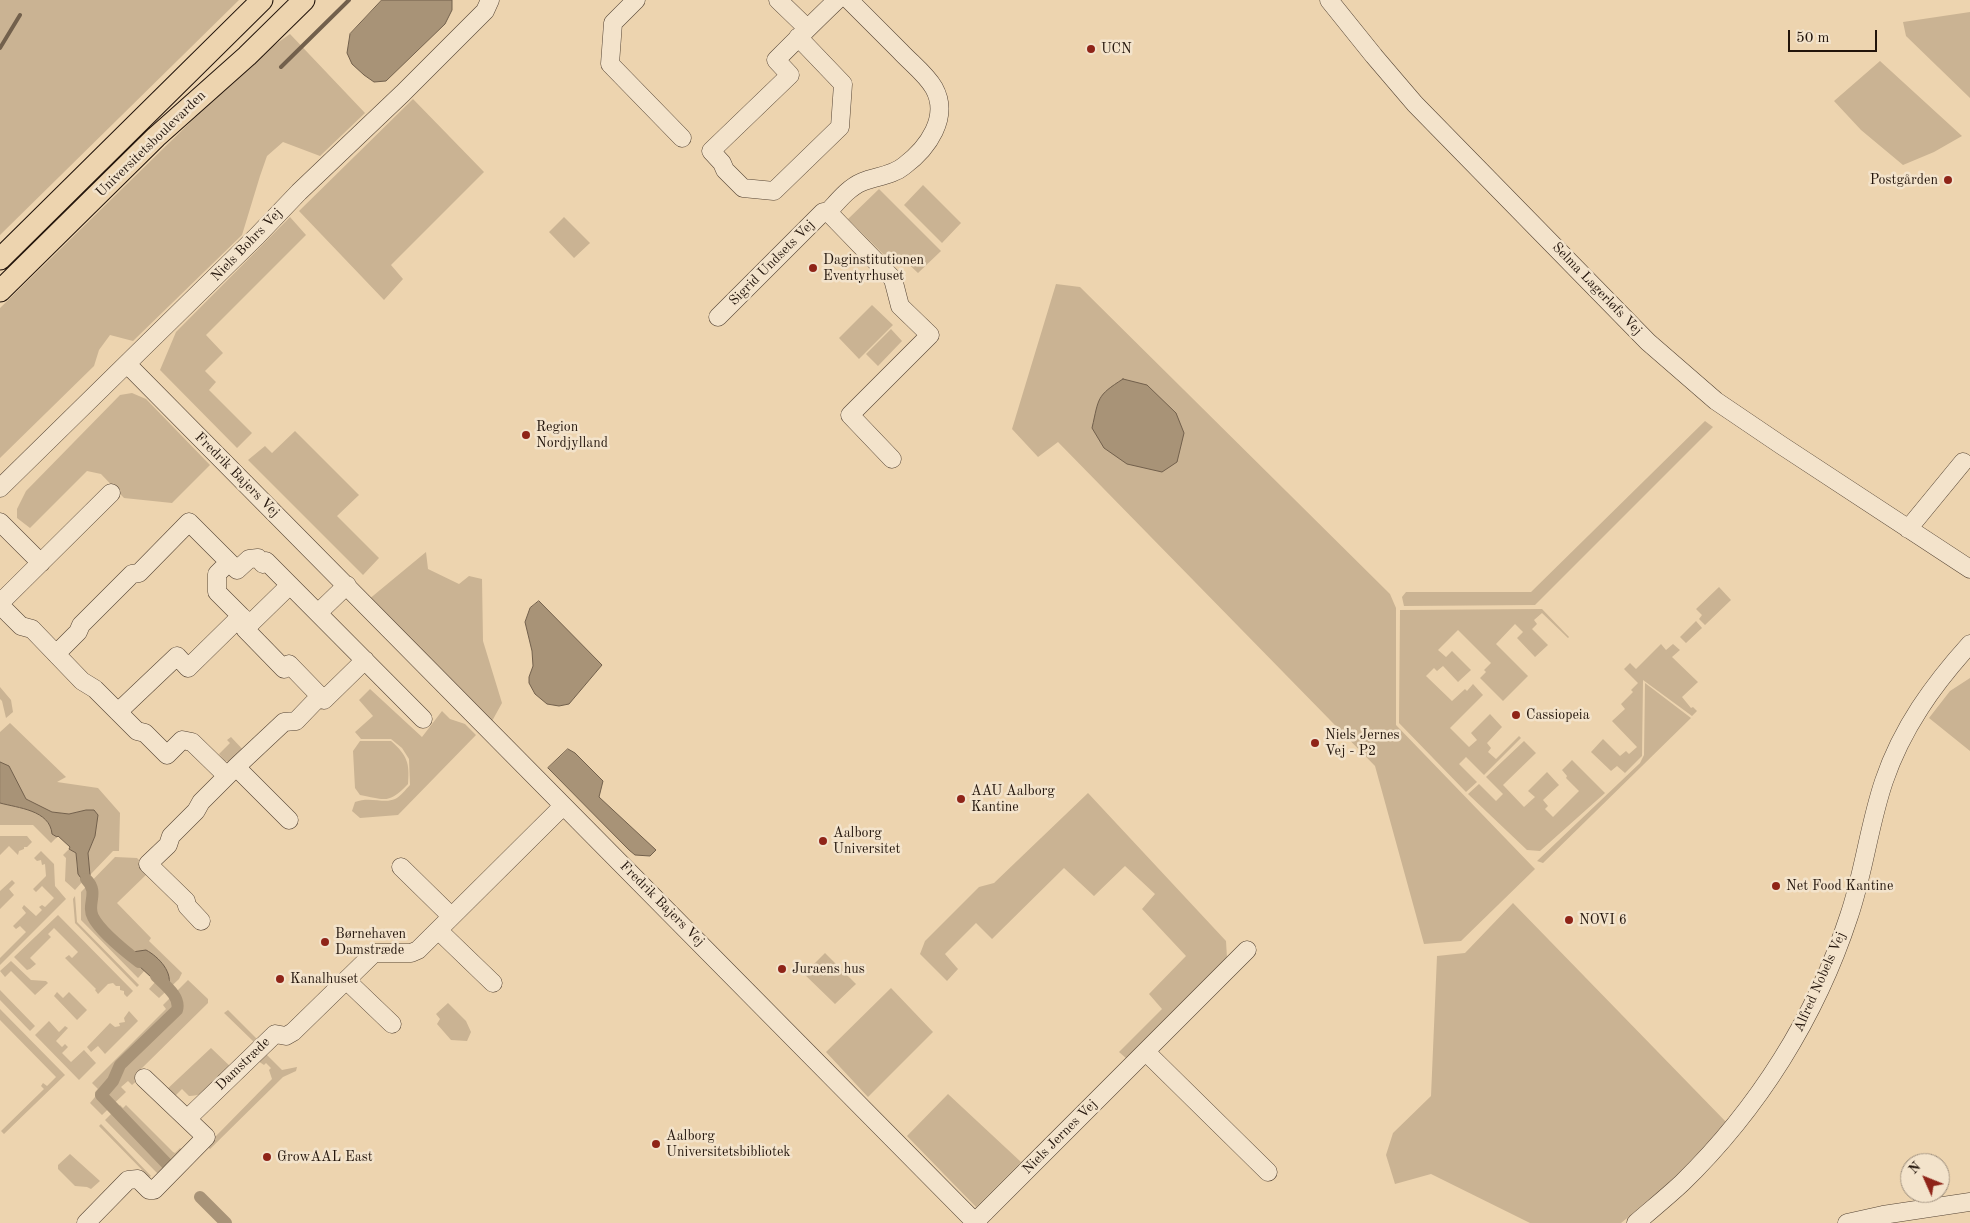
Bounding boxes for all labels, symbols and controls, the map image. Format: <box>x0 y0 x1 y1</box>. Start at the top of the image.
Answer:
scale bar <box>1790 20 1879 52</box>
text: 50 m <box>1796 31 1830 46</box>
place label: UCN <box>1101 41 1132 57</box>
marker: UCN <box>1085 43 1097 55</box>
street label: Universitetsboulevarden <box>93 87 209 201</box>
place label: Postgården <box>1870 172 1938 188</box>
marker: Postgården <box>1942 174 1954 186</box>
street label: Niels Bohrs Vej <box>208 205 286 285</box>
street label: Sigrid Undsets Vej <box>726 217 818 309</box>
street label: Selma Lagerløfs Vej <box>1548 239 1646 339</box>
place label: Daginstitutionen Eventyrhuset <box>823 252 924 284</box>
marker: Daginstitutionen Eventyrhuset <box>807 262 819 274</box>
place label: Region Nordjylland <box>536 419 608 452</box>
street label: Fredrik Bajers Vej <box>191 429 283 521</box>
marker: Region Nordjylland <box>520 429 532 441</box>
place label: Cassiopeia <box>1526 707 1590 723</box>
marker: Cassiopeia <box>1510 709 1522 721</box>
place label: Niels Jernes Vej - P2 <box>1325 727 1400 760</box>
marker: Niels Jernes Vej - P2 <box>1309 737 1321 749</box>
place label: AAU Aalborg Kantine <box>971 783 1055 816</box>
marker: AAU Aalborg Kantine <box>955 793 967 805</box>
place label: Aalborg Universitet <box>833 825 900 858</box>
marker: Aalborg Universitet <box>817 835 829 847</box>
street label: Fredrik Bajers Vej <box>616 858 708 950</box>
place label: Net Food Kantine <box>1786 878 1893 894</box>
marker: Net Food Kantine <box>1770 880 1782 892</box>
place label: NOVI 6 <box>1579 912 1627 928</box>
marker: NOVI 6 <box>1563 914 1575 926</box>
place label: Børnehaven Damstræde <box>335 926 406 959</box>
street label: Alfred Nobels Vej <box>1790 929 1850 1035</box>
marker: Børnehaven Damstræde <box>319 936 331 948</box>
place label: Juraens hus <box>792 961 865 977</box>
marker: Juraens hus <box>776 963 788 975</box>
place label: Kanalhuset <box>290 971 358 987</box>
marker: Kanalhuset <box>274 973 286 985</box>
street label: Damstræde <box>212 1034 274 1094</box>
street label: Niels Jernes Vej <box>1019 1096 1101 1178</box>
place label: Aalborg Universitetsbibliotek <box>666 1128 791 1160</box>
marker: Aalborg Universitetsbibliotek <box>650 1138 662 1150</box>
place label: GrowAAL East <box>277 1149 373 1165</box>
marker: GrowAAL East <box>261 1151 273 1163</box>
north arrow <box>1900 1153 1950 1203</box>
text: N <box>1906 1160 1924 1177</box>

